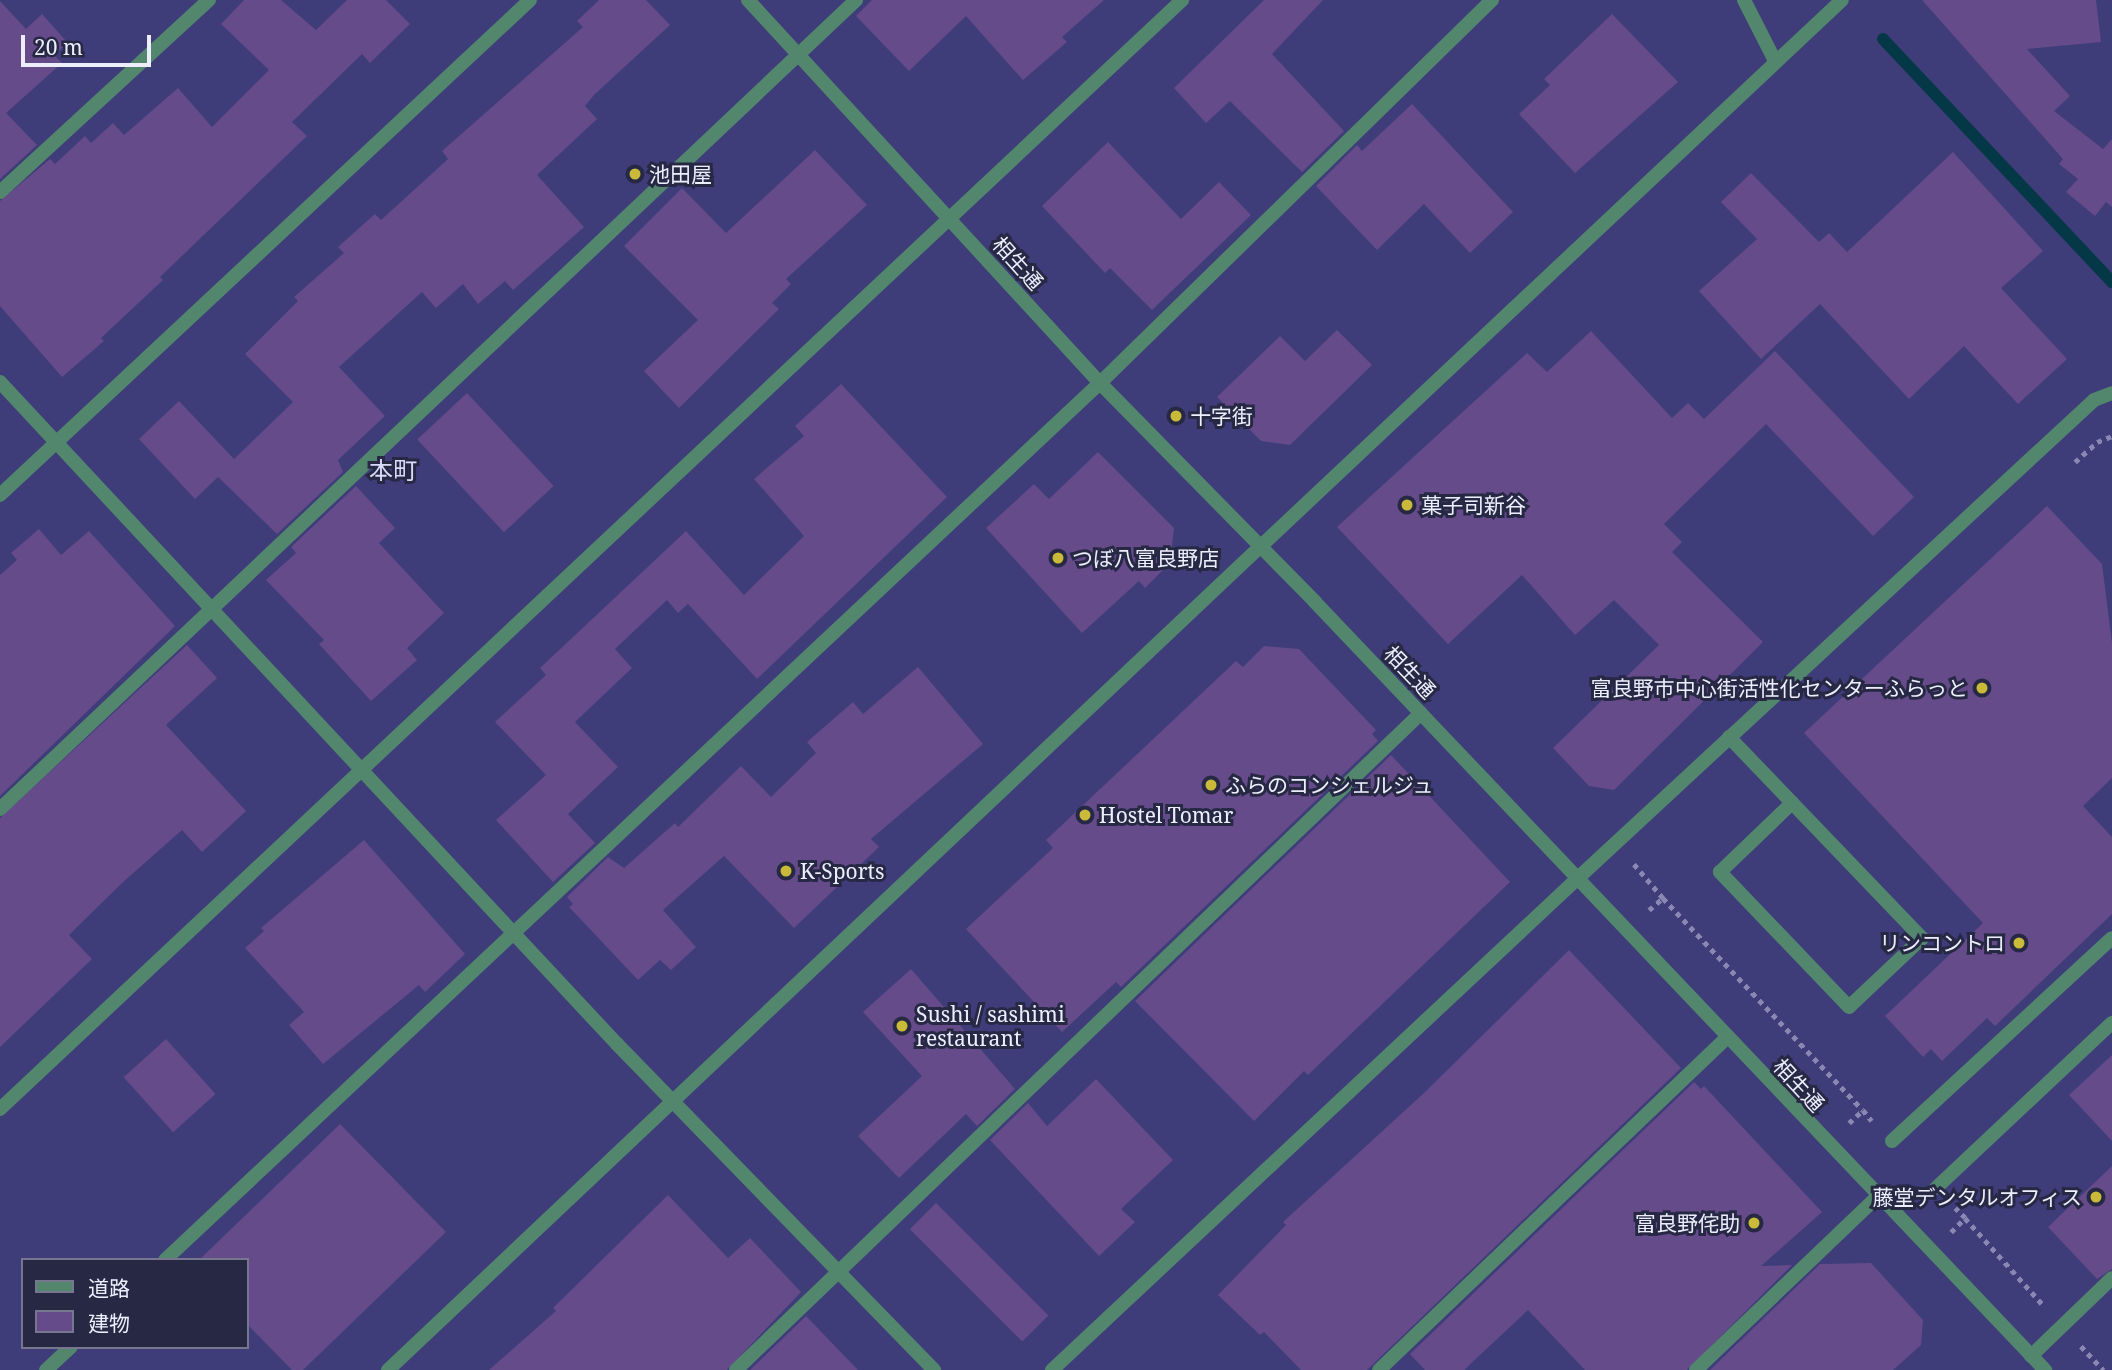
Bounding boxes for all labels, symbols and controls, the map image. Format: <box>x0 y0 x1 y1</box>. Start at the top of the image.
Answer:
scale bar <box>24 21 154 65</box>
text: 20 m <box>34 33 83 61</box>
place label: 池田屋 <box>649 161 712 187</box>
marker: 池田屋 <box>627 166 643 182</box>
street label: 相生通 <box>988 231 1048 295</box>
place label: 十字街 <box>1190 403 1253 429</box>
marker: 十字街 <box>1168 408 1184 424</box>
district label: 本町 <box>369 456 417 484</box>
place label: 菓子司新谷 <box>1421 492 1526 518</box>
marker: 菓子司新谷 <box>1399 497 1415 513</box>
place label: つぼ八富良野店 <box>1072 545 1219 571</box>
marker: つぼ八富良野店 <box>1050 550 1066 566</box>
street label: 相生通 <box>1379 641 1441 703</box>
place label: 富良野市中心街活性化センターふらっと <box>1590 675 1968 701</box>
marker: 富良野市中心街活性化センターふらっと <box>1974 680 1990 696</box>
place label: ふらのコンシェルジュ <box>1225 772 1435 798</box>
marker: ふらのコンシェルジュ <box>1203 777 1219 793</box>
place label: Hostel Tomar <box>1099 802 1233 828</box>
marker: Hostel Tomar <box>1077 807 1093 823</box>
place label: K-Sports <box>800 858 884 884</box>
marker: K-Sports <box>778 863 794 879</box>
place label: リンコントロ <box>1879 930 2005 956</box>
marker: リンコントロ <box>2011 935 2027 951</box>
place label: Sushi / sashimi restaurant <box>916 1001 1065 1051</box>
marker: Sushi / sashimi restaurant <box>894 1018 910 1034</box>
street label: 相生通 <box>1768 1053 1830 1117</box>
place label: 藤堂デンタルオフィス <box>1872 1184 2082 1210</box>
marker: 藤堂デンタルオフィス <box>2088 1189 2104 1205</box>
place label: 富良野侘助 <box>1635 1210 1740 1236</box>
marker: 富良野侘助 <box>1746 1215 1762 1231</box>
legend <box>21 1258 248 1349</box>
text: 道路 <box>88 1274 130 1302</box>
text: 建物 <box>88 1309 130 1337</box>

